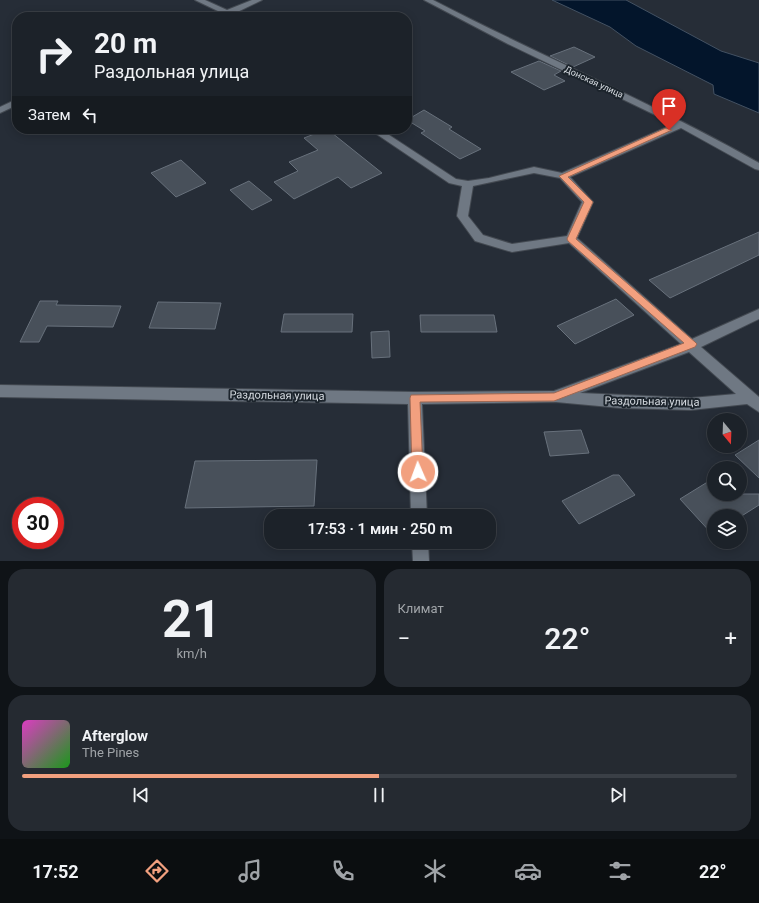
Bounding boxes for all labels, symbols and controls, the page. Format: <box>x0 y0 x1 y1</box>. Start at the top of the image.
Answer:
text: 20 m <box>94 27 157 60</box>
icon: right <box>28 28 80 80</box>
text: Раздольная улица <box>94 61 249 82</box>
street label: Донская улица <box>563 64 625 100</box>
pin <box>652 89 686 130</box>
icon: arrive <box>658 95 680 117</box>
icon: left <box>79 104 101 126</box>
text: Затем <box>28 106 71 124</box>
street label: Раздольная улица <box>229 388 325 403</box>
street label: Раздольная улица <box>604 394 700 409</box>
north arrow <box>707 413 747 453</box>
map controls <box>707 413 747 549</box>
position arrow <box>397 451 439 493</box>
button: search <box>707 461 747 501</box>
speed limit sign: 30 <box>12 497 64 549</box>
button: layers <box>707 509 747 549</box>
text: 17:53 · 1 мин · 250 m <box>307 520 453 538</box>
text: 21 <box>162 589 222 650</box>
text: Климат <box>398 601 444 616</box>
text: 22° <box>544 621 590 656</box>
text: − <box>398 626 410 651</box>
text: + <box>725 626 737 651</box>
text: km/h <box>176 646 207 661</box>
text: Afterglow <box>82 727 148 745</box>
text: The Pines <box>82 745 139 760</box>
icon: previous <box>130 784 152 806</box>
icon: pause <box>368 784 390 806</box>
icon: next <box>607 784 629 806</box>
icon: directions <box>143 857 171 885</box>
icon: music <box>236 857 264 885</box>
icon: phone <box>329 857 357 885</box>
icon: climate <box>421 857 449 885</box>
icon: car <box>514 857 542 885</box>
icon: filters <box>606 857 634 885</box>
text: 17:52 <box>32 861 79 882</box>
text: 22° <box>699 861 727 882</box>

